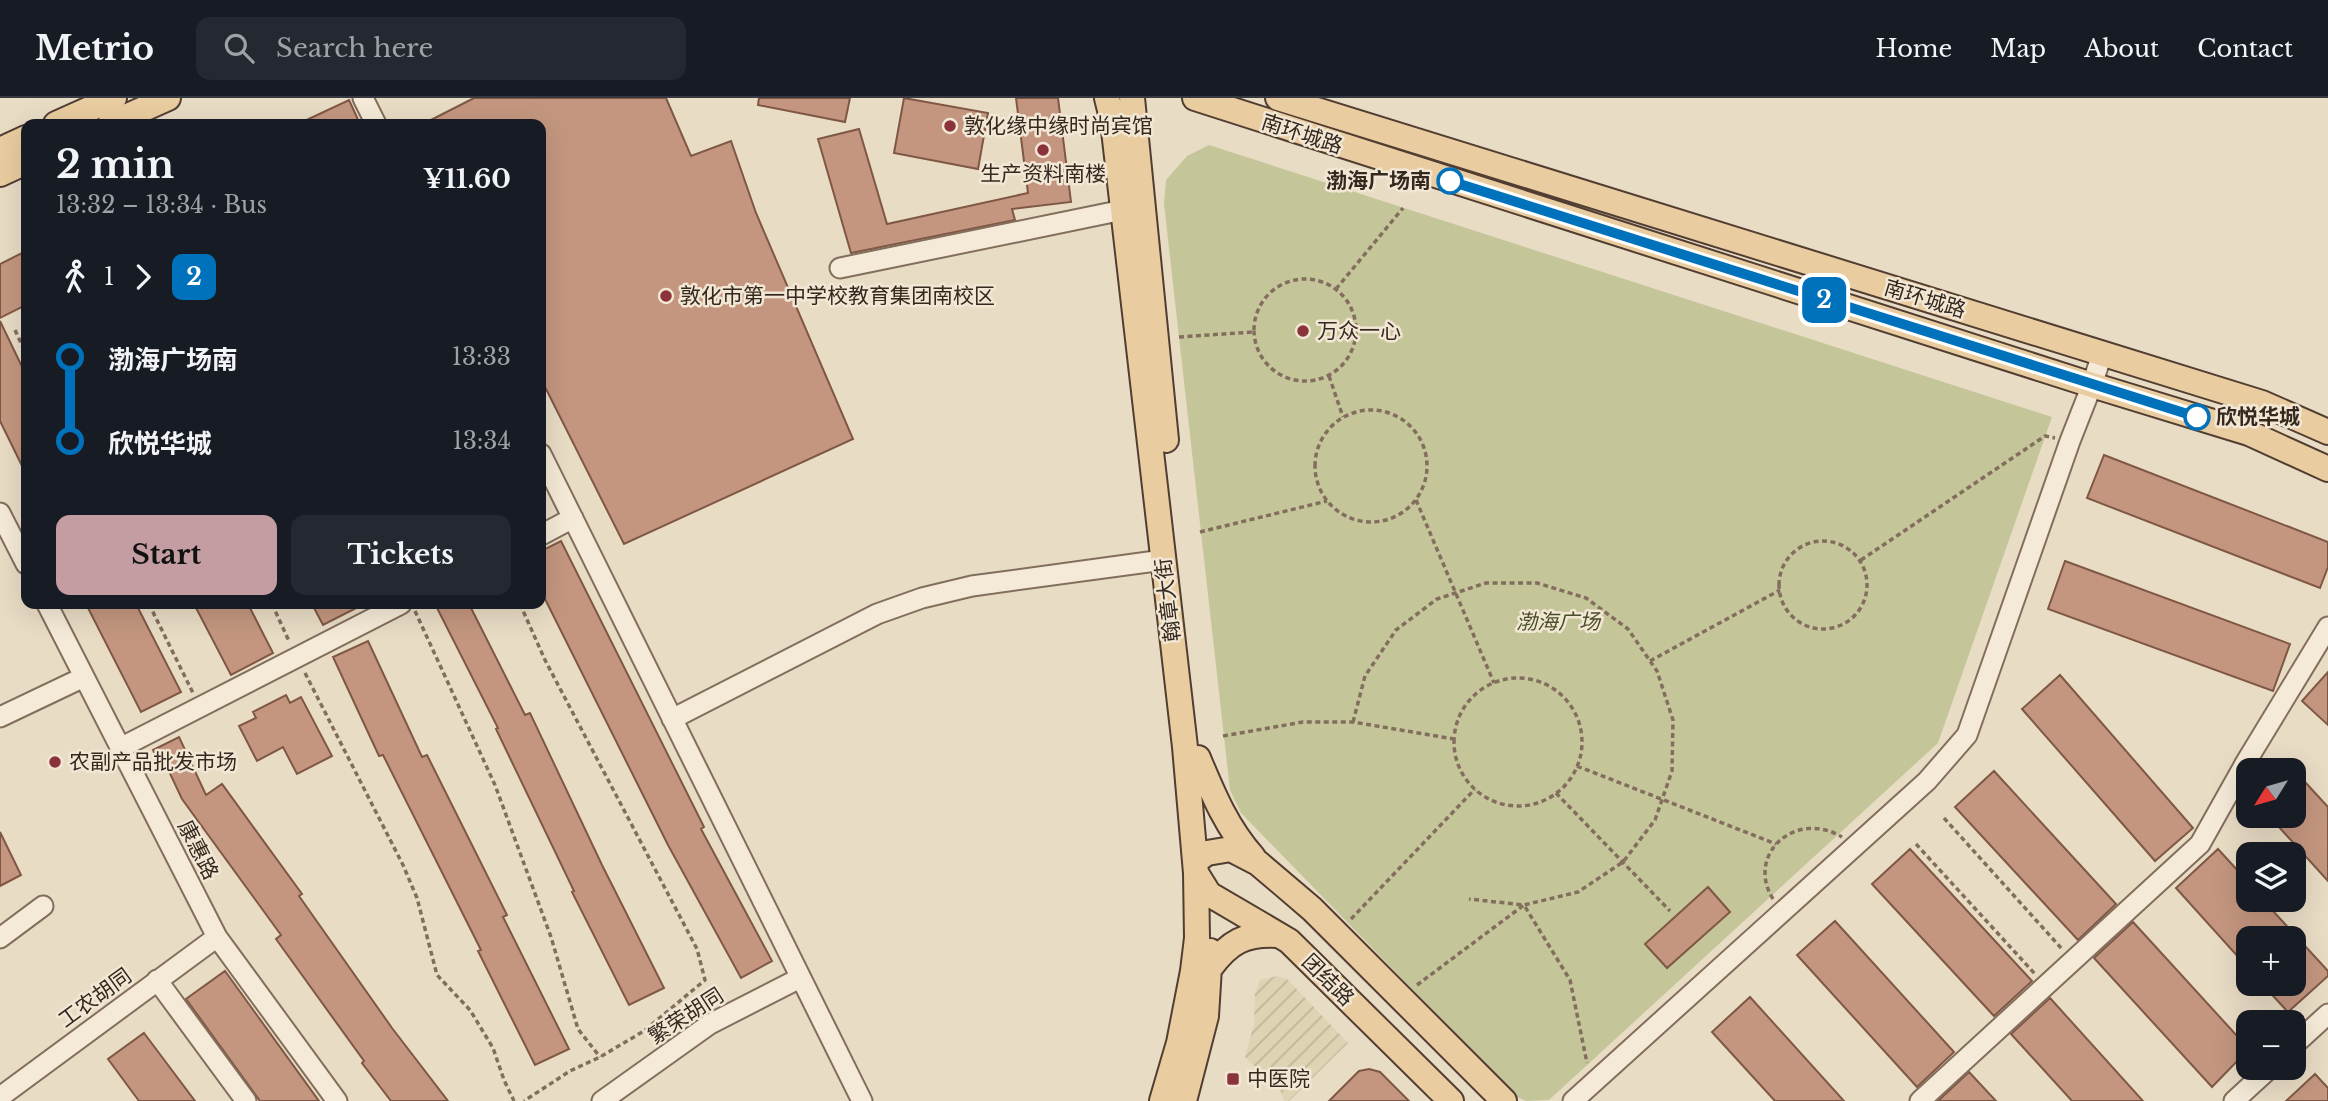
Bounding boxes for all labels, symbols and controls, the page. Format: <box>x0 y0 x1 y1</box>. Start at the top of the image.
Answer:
search box <box>196 17 686 80</box>
text: Metrio <box>35 28 154 69</box>
icon: search <box>220 29 258 67</box>
text: Search here <box>276 32 433 64</box>
text: Home <box>1876 34 1952 63</box>
text: Map <box>1990 34 2046 63</box>
text: About <box>2084 34 2159 63</box>
text: Contact <box>2197 34 2293 63</box>
street label: 南环城路 <box>1258 109 1346 159</box>
place label: 敦化缘中缘时尚宾馆 <box>964 113 1153 139</box>
marker: 敦化缘中缘时尚宾馆 <box>942 118 958 134</box>
text: 2 min <box>56 141 174 188</box>
marker: 生产资料南楼 <box>1035 142 1051 158</box>
place label: 生产资料南楼 <box>980 161 1106 187</box>
text: ¥11.60 <box>423 163 511 195</box>
place label: 渤海广场南 <box>1326 168 1431 194</box>
marker: 渤海广场南 <box>1437 168 1463 194</box>
text: 13:32 – 13:34 · Bus <box>56 191 267 219</box>
icon: walk <box>56 258 94 296</box>
icon: forward <box>124 258 162 296</box>
text: 2 <box>186 262 202 291</box>
text: 1 <box>104 263 114 291</box>
street label: 南环城路 <box>1881 274 1969 324</box>
line badge: 2 <box>1801 277 1847 323</box>
place label: 敦化市第一中学校教育集团南校区 <box>680 283 995 309</box>
text: 2 <box>1816 285 1832 314</box>
marker: 敦化市第一中学校教育集团南校区 <box>658 288 674 304</box>
place label: 万众一心 <box>1317 318 1401 344</box>
marker: 万众一心 <box>1295 323 1311 339</box>
text: 13:33 <box>452 343 511 371</box>
text: 渤海广场南 <box>108 344 238 376</box>
marker: 欣悦华城 <box>2184 404 2210 430</box>
place label: 欣悦华城 <box>2216 404 2300 430</box>
text: 13:34 <box>452 427 511 455</box>
text: 欣悦华城 <box>108 428 212 460</box>
button: Start <box>56 515 277 595</box>
button: Tickets <box>291 515 511 595</box>
street label: 翰章大街 <box>1150 557 1186 643</box>
park label: 渤海广场 <box>1516 609 1602 635</box>
place label: 农副产品批发市场 <box>69 749 237 775</box>
marker: 农副产品批发市场 <box>47 754 63 770</box>
north arrow <box>2236 758 2306 828</box>
map controls <box>2236 758 2306 1080</box>
street label: 康惠路 <box>172 816 224 884</box>
button: layers <box>2236 842 2306 912</box>
button: + <box>2236 926 2306 996</box>
street label: 团结路 <box>1297 949 1359 1011</box>
street label: 工农胡同 <box>53 963 137 1033</box>
street label: 繁荣胡同 <box>644 982 728 1050</box>
button: − <box>2236 1010 2306 1080</box>
place label: 中医院 <box>1247 1066 1310 1092</box>
marker: 中医院 <box>1225 1071 1241 1087</box>

